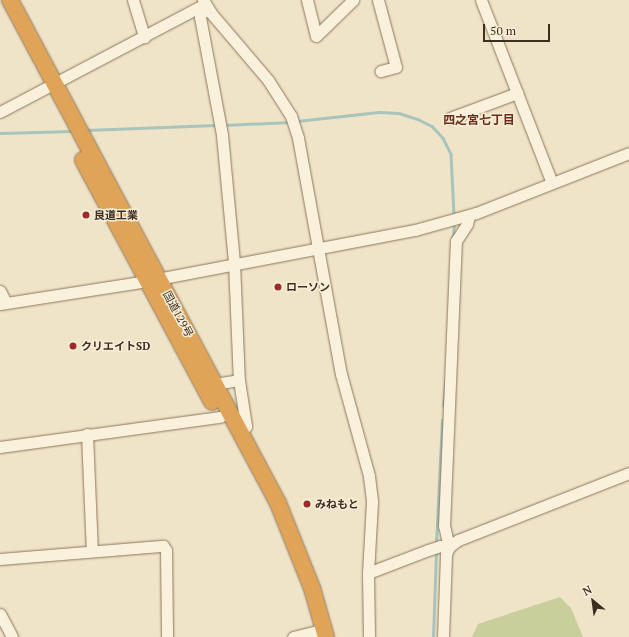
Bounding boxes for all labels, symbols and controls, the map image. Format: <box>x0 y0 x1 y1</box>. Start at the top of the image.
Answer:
scale bar <box>485 16 552 42</box>
text: 50 m <box>490 23 516 38</box>
district label: 四之宮七丁目 <box>443 113 515 127</box>
place label: 良道工業 <box>94 208 138 222</box>
marker: 良道工業 <box>81 210 91 220</box>
place label: ローソン <box>286 280 330 294</box>
marker: ローソン <box>273 282 283 292</box>
street label: 国道129号 <box>160 289 196 339</box>
place label: クリエイトSD <box>81 339 150 353</box>
marker: クリエイトSD <box>68 341 78 351</box>
place label: みねもと <box>315 497 359 511</box>
marker: みねもと <box>302 499 312 509</box>
north arrow <box>573 581 613 621</box>
text: N <box>580 582 594 599</box>

